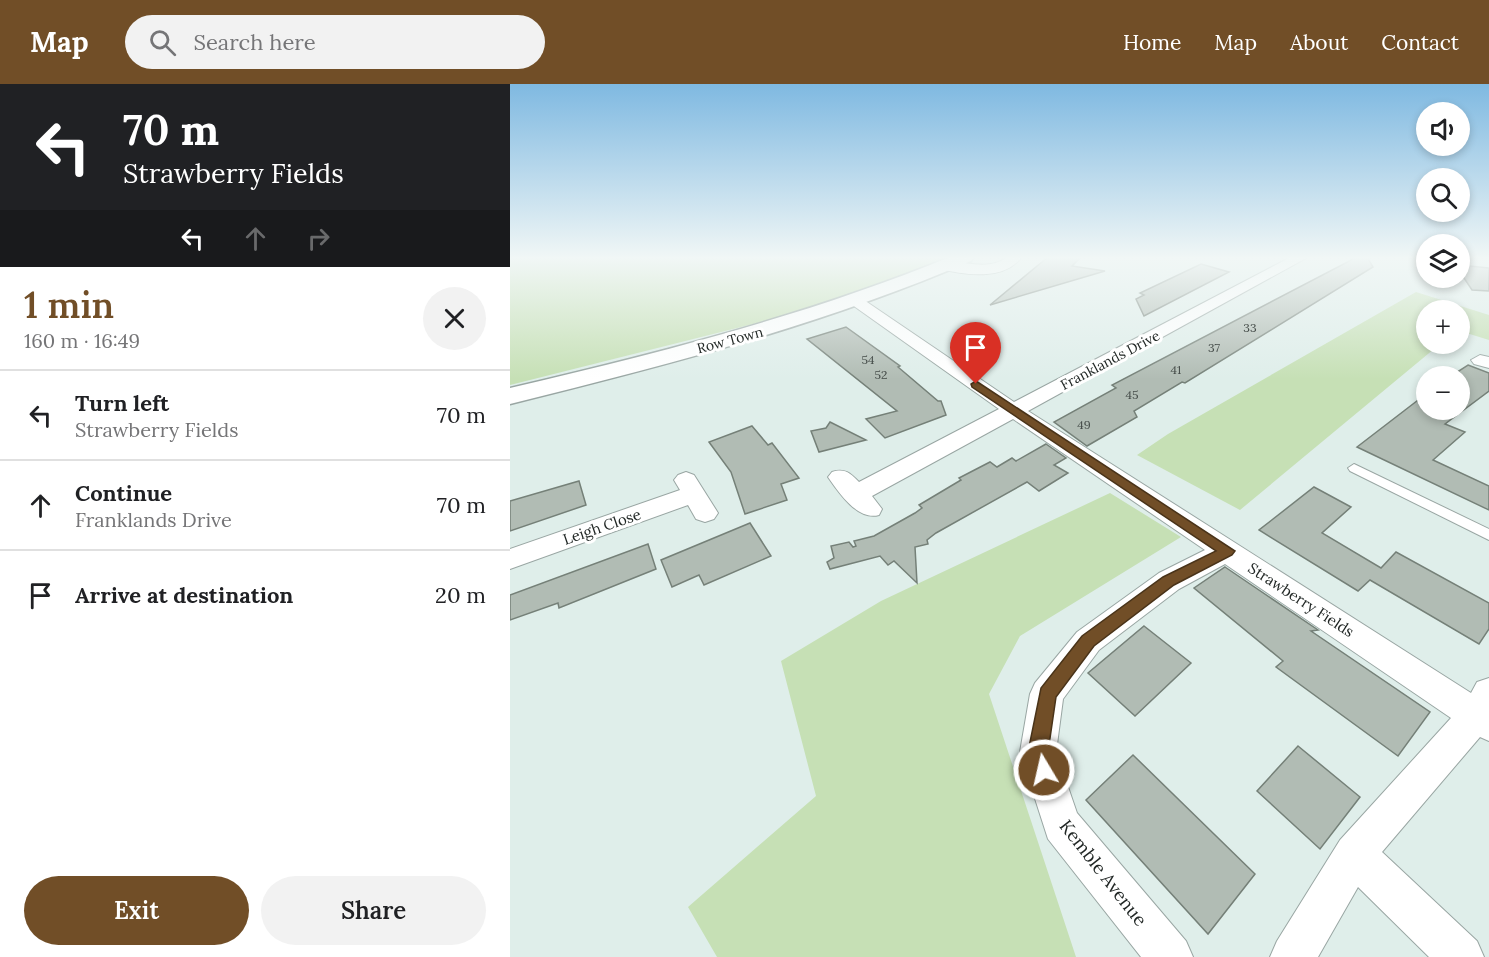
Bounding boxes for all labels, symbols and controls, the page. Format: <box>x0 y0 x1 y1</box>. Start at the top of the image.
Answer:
search box <box>125 15 545 69</box>
text: Map <box>30 24 89 60</box>
icon: search <box>146 26 179 59</box>
text: Search here <box>194 28 316 56</box>
text: Home <box>1123 29 1181 56</box>
text: Map <box>1214 29 1257 56</box>
text: About <box>1290 29 1348 56</box>
text: Contact <box>1381 29 1459 56</box>
map controls <box>1416 102 1470 420</box>
button: sound <box>1416 102 1470 156</box>
text: 70 m <box>123 103 219 157</box>
icon: left <box>24 108 102 186</box>
text: Strawberry Fields <box>123 156 344 190</box>
button: search <box>1416 168 1470 222</box>
icon: left <box>176 222 209 255</box>
icon: ahead <box>239 222 272 255</box>
icon: right <box>302 222 335 255</box>
button: layers <box>1416 234 1470 288</box>
text: 1 min <box>24 282 114 328</box>
button: close <box>423 287 486 350</box>
button: + <box>1416 300 1470 354</box>
house number: 33 <box>1243 320 1257 335</box>
street label: Row Town <box>695 322 765 357</box>
pin <box>950 322 1001 384</box>
street label: Franklands Drive <box>1057 326 1163 394</box>
text: 160 m · 16:49 <box>24 328 140 353</box>
icon: arrive <box>959 331 992 364</box>
house number: 37 <box>1208 340 1220 355</box>
house number: 54 <box>861 352 875 367</box>
house number: 41 <box>1171 362 1181 377</box>
button: − <box>1416 366 1470 420</box>
house number: 52 <box>875 367 887 382</box>
house number: 45 <box>1125 387 1139 402</box>
text: Turn left <box>75 389 169 417</box>
icon: left <box>24 399 57 432</box>
text: 70 m <box>437 401 486 429</box>
text: Strawberry Fields <box>75 417 239 442</box>
house number: 49 <box>1077 417 1091 432</box>
text: Continue <box>75 479 172 507</box>
icon: ahead <box>24 489 57 522</box>
text: 70 m <box>437 491 486 519</box>
street label: Leigh Close <box>560 504 643 549</box>
text: Franklands Drive <box>75 507 232 532</box>
street label: Strawberry Fields <box>1245 558 1358 641</box>
icon: arrive <box>24 579 57 612</box>
text: Arrive at destination <box>75 581 293 609</box>
text: 20 m <box>435 581 486 609</box>
position arrow <box>1012 738 1076 802</box>
street label: Kemble Avenue <box>1055 815 1152 931</box>
button: Exit <box>24 876 249 945</box>
button: Share <box>261 876 486 945</box>

